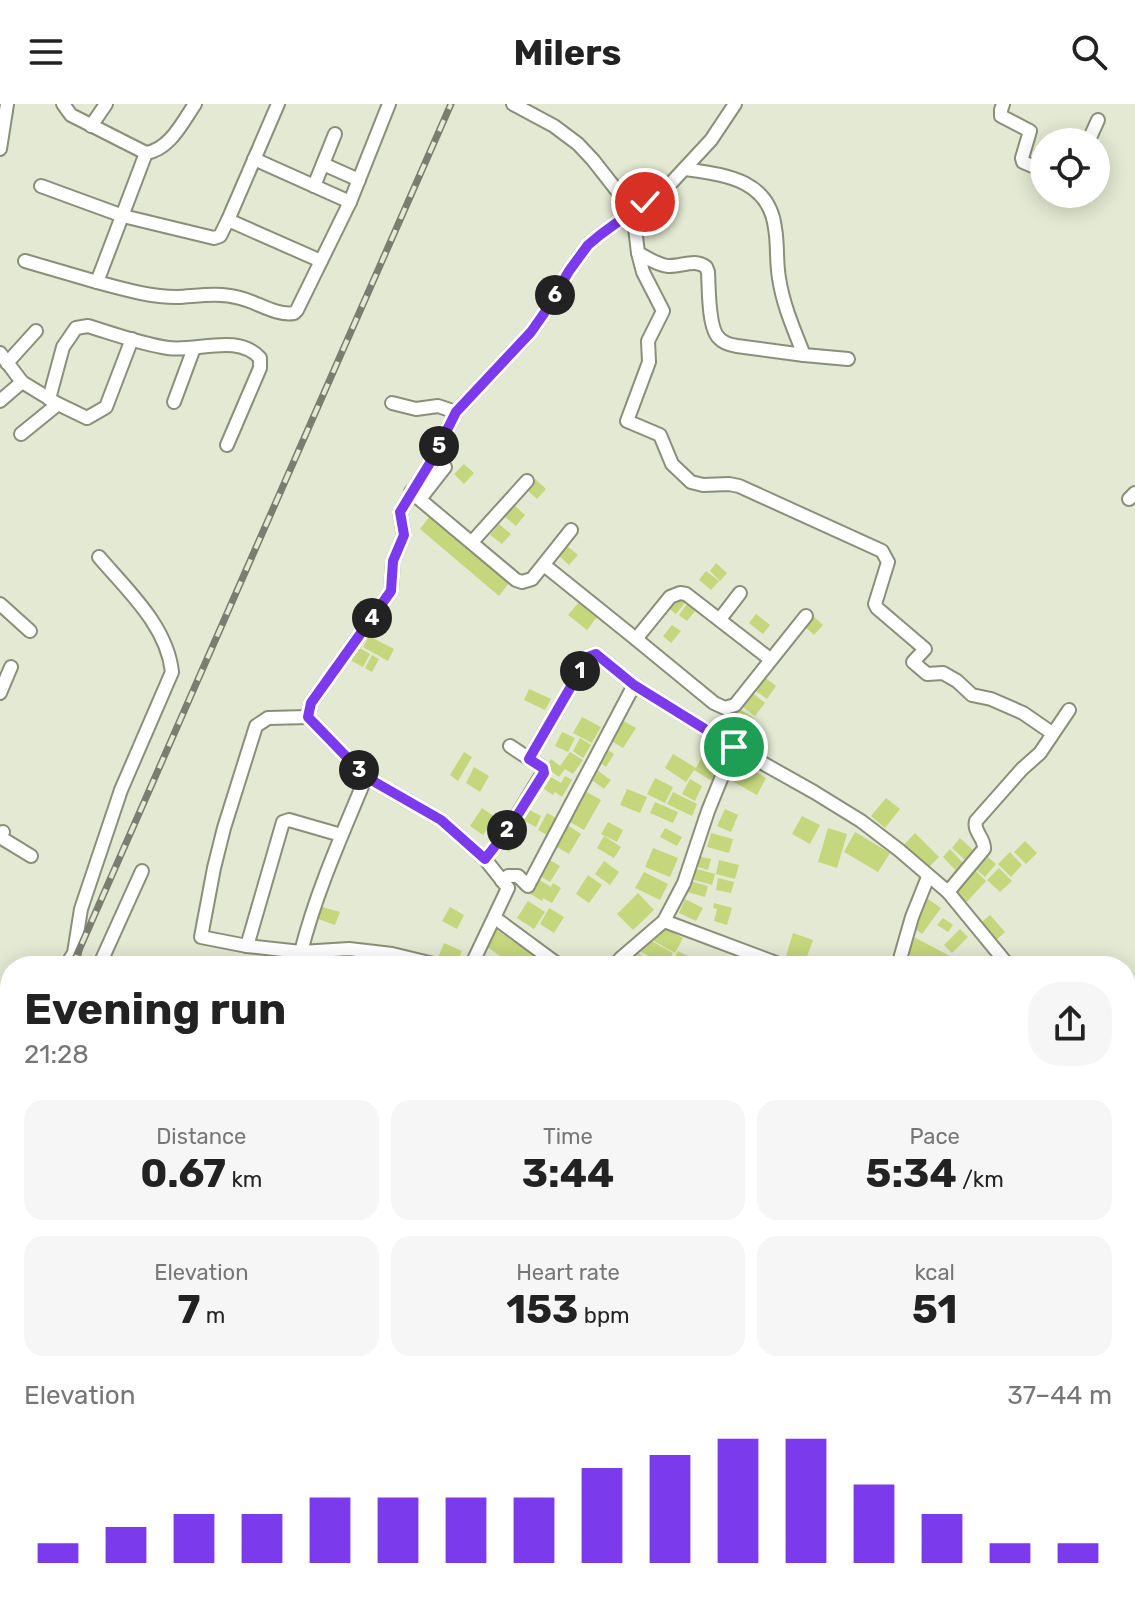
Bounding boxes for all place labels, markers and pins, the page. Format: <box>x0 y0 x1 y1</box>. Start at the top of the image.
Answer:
pin <box>611 168 679 236</box>
pin: 6 <box>535 275 575 315</box>
pin: 5 <box>419 426 459 466</box>
pin: 4 <box>352 598 392 638</box>
pin: 1 <box>560 651 600 691</box>
pin <box>700 713 768 781</box>
pin: 3 <box>339 750 379 790</box>
pin: 2 <box>487 810 527 850</box>

